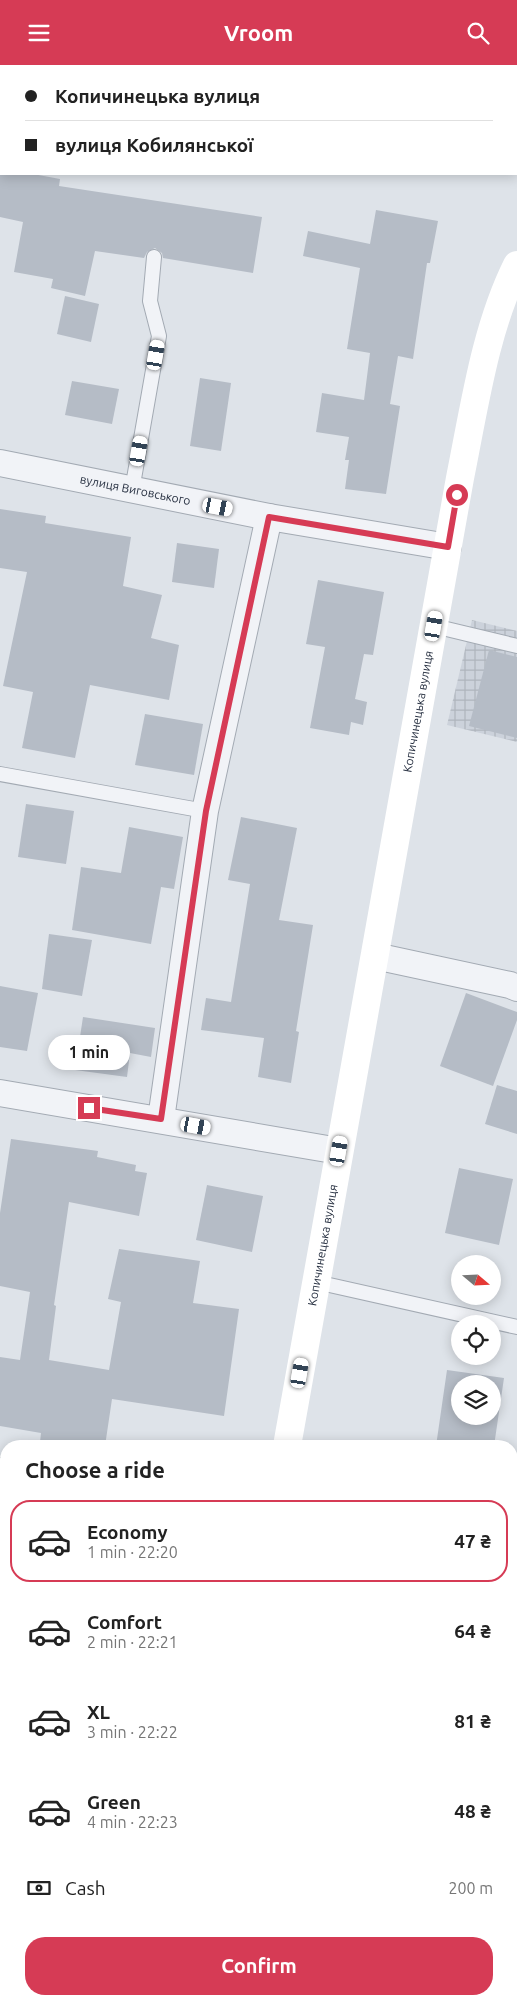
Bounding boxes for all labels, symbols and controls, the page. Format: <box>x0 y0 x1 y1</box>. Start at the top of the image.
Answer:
icon: menu <box>25 19 53 47</box>
icon: search <box>464 19 492 47</box>
text: Vroom <box>224 20 293 45</box>
text: Копичинецька вулиця <box>55 85 260 107</box>
text: вулиця Кобилянської <box>55 134 253 156</box>
car <box>146 339 165 371</box>
car <box>129 435 148 467</box>
street label: вулиця Виговського <box>79 472 192 507</box>
route start <box>446 484 468 506</box>
car <box>201 497 234 517</box>
car <box>424 610 443 642</box>
street label: Копичинецька вулиця <box>401 650 435 773</box>
callout: 1 min <box>48 1035 130 1071</box>
text: 1 min <box>69 1043 109 1061</box>
route end <box>78 1097 100 1119</box>
car <box>179 1116 212 1136</box>
car <box>329 1135 348 1167</box>
street label: Копичинецька вулиця <box>305 1183 340 1307</box>
north arrow <box>451 1255 501 1305</box>
map controls <box>451 1255 501 1425</box>
button: locate <box>451 1315 501 1365</box>
car <box>290 1357 309 1389</box>
button: layers <box>451 1375 501 1425</box>
text: Choose a ride <box>25 1457 165 1482</box>
icon: car <box>27 1519 72 1564</box>
text: Economy <box>87 1521 168 1543</box>
text: 47 ₴ <box>454 1530 491 1552</box>
text: 1 min · 22:20 <box>87 1543 178 1561</box>
icon: car <box>27 1609 72 1654</box>
text: Comfort <box>87 1611 162 1633</box>
text: 64 ₴ <box>454 1620 491 1642</box>
text: 2 min · 22:21 <box>87 1633 178 1651</box>
icon: car <box>27 1699 72 1744</box>
text: XL <box>87 1701 110 1723</box>
text: 81 ₴ <box>454 1710 491 1732</box>
text: 3 min · 22:22 <box>87 1723 178 1741</box>
icon: car <box>27 1789 72 1834</box>
text: Green <box>87 1791 141 1813</box>
text: 48 ₴ <box>454 1800 491 1822</box>
text: 4 min · 22:23 <box>87 1813 178 1831</box>
icon: cash <box>25 1874 53 1902</box>
text: Cash <box>65 1877 106 1899</box>
text: 200 m <box>448 1879 493 1897</box>
button: Confirm <box>25 1937 493 1995</box>

